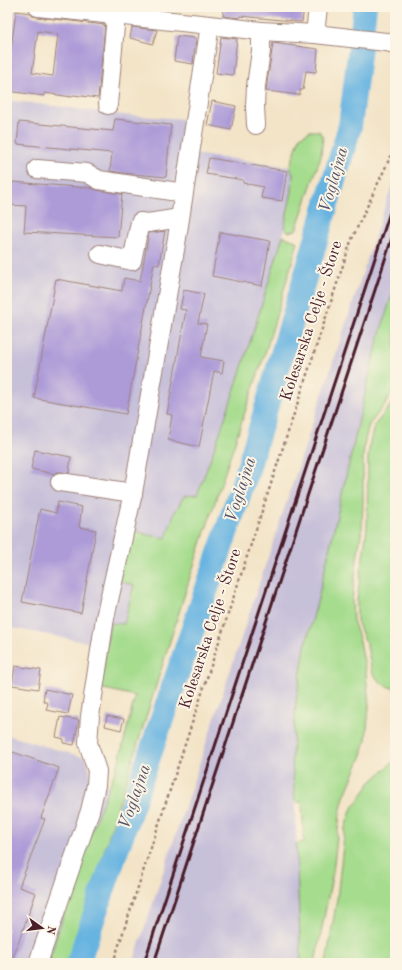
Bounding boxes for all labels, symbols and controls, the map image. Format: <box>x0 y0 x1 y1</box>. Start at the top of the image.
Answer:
water label: Voglajna <box>317 145 351 215</box>
street label: Kolesarska Celje - Štore <box>274 237 346 403</box>
water label: Voglajna <box>223 455 259 525</box>
street label: Kolesarska Celje - Štore <box>173 545 245 711</box>
water label: Voglajna <box>116 762 154 832</box>
north arrow <box>22 908 62 948</box>
text: N <box>44 925 57 936</box>

